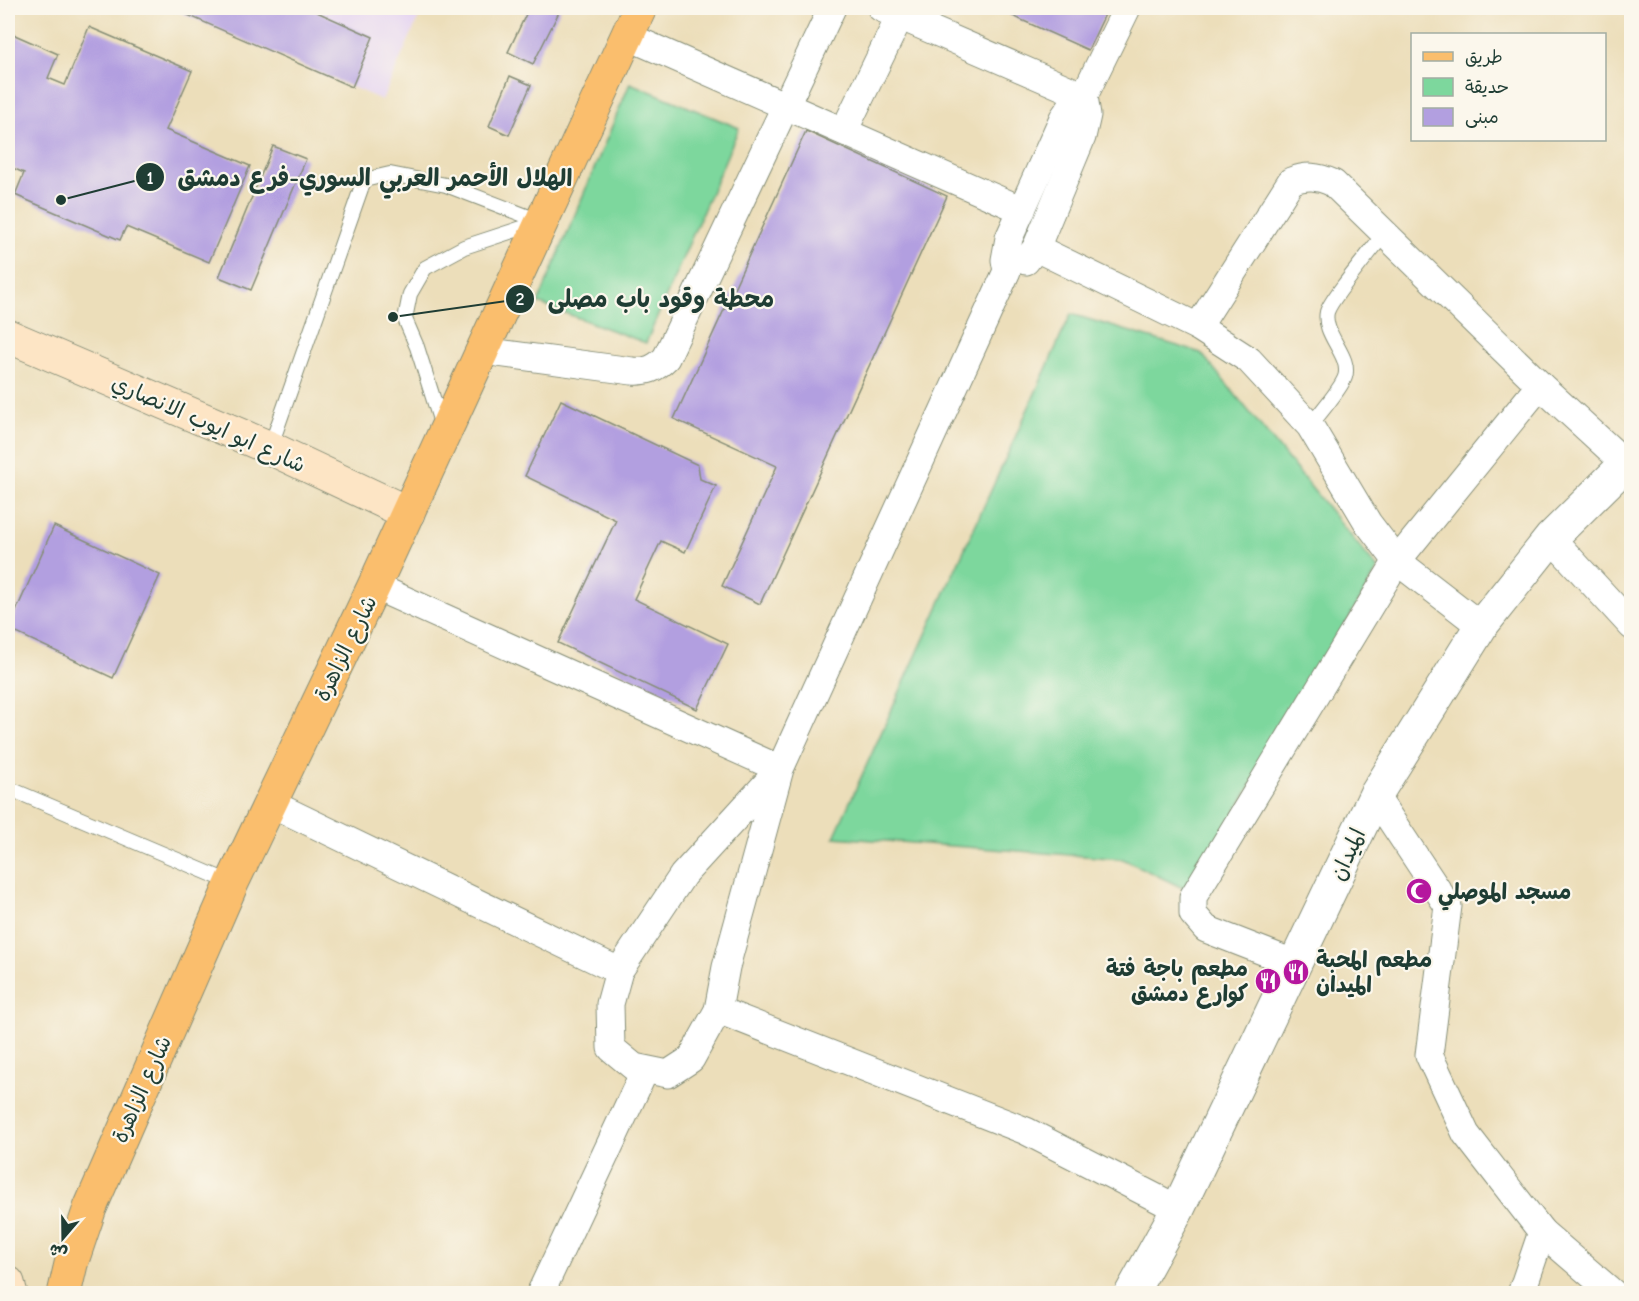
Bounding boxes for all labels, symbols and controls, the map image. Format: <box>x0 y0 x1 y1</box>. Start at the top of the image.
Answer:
legend <box>1411 33 1606 141</box>
text: طريق <box>1465 47 1503 68</box>
text: حديقة <box>1465 77 1509 98</box>
text: مبنى <box>1465 107 1499 128</box>
callout: الهلال الأحمر العربي السوري-فرع دمشق <box>135 156 584 198</box>
text: الهلال الأحمر العربي السوري-فرع دمشق <box>178 161 572 199</box>
text: 1 <box>146 168 154 189</box>
callout: محطة وقود باب مصلى <box>505 278 786 320</box>
text: محطة وقود باب مصلى <box>548 285 774 314</box>
text: 2 <box>516 289 525 310</box>
street label: شارع ابو ايوب الانصاري <box>106 369 310 481</box>
street label: شارع الزاهرة <box>309 591 384 706</box>
street label: الميدان <box>1325 824 1371 885</box>
mosque icon: مسجد الموصلي <box>1404 876 1434 906</box>
place label: مسجد الموصلي <box>1438 879 1571 911</box>
place label: مطعم المحبة الميدان <box>1316 947 1432 998</box>
place label: مطعم باجة فتة كوارع دمشق <box>1106 956 1248 1009</box>
restaurant icon: مطعم المحبة الميدان <box>1281 957 1311 987</box>
restaurant icon: مطعم باجة فتة كوارع دمشق <box>1253 966 1283 996</box>
street label: شارع الزاهرة <box>107 1032 179 1148</box>
north arrow <box>33 1208 93 1268</box>
text: ش <box>47 1240 70 1263</box>

